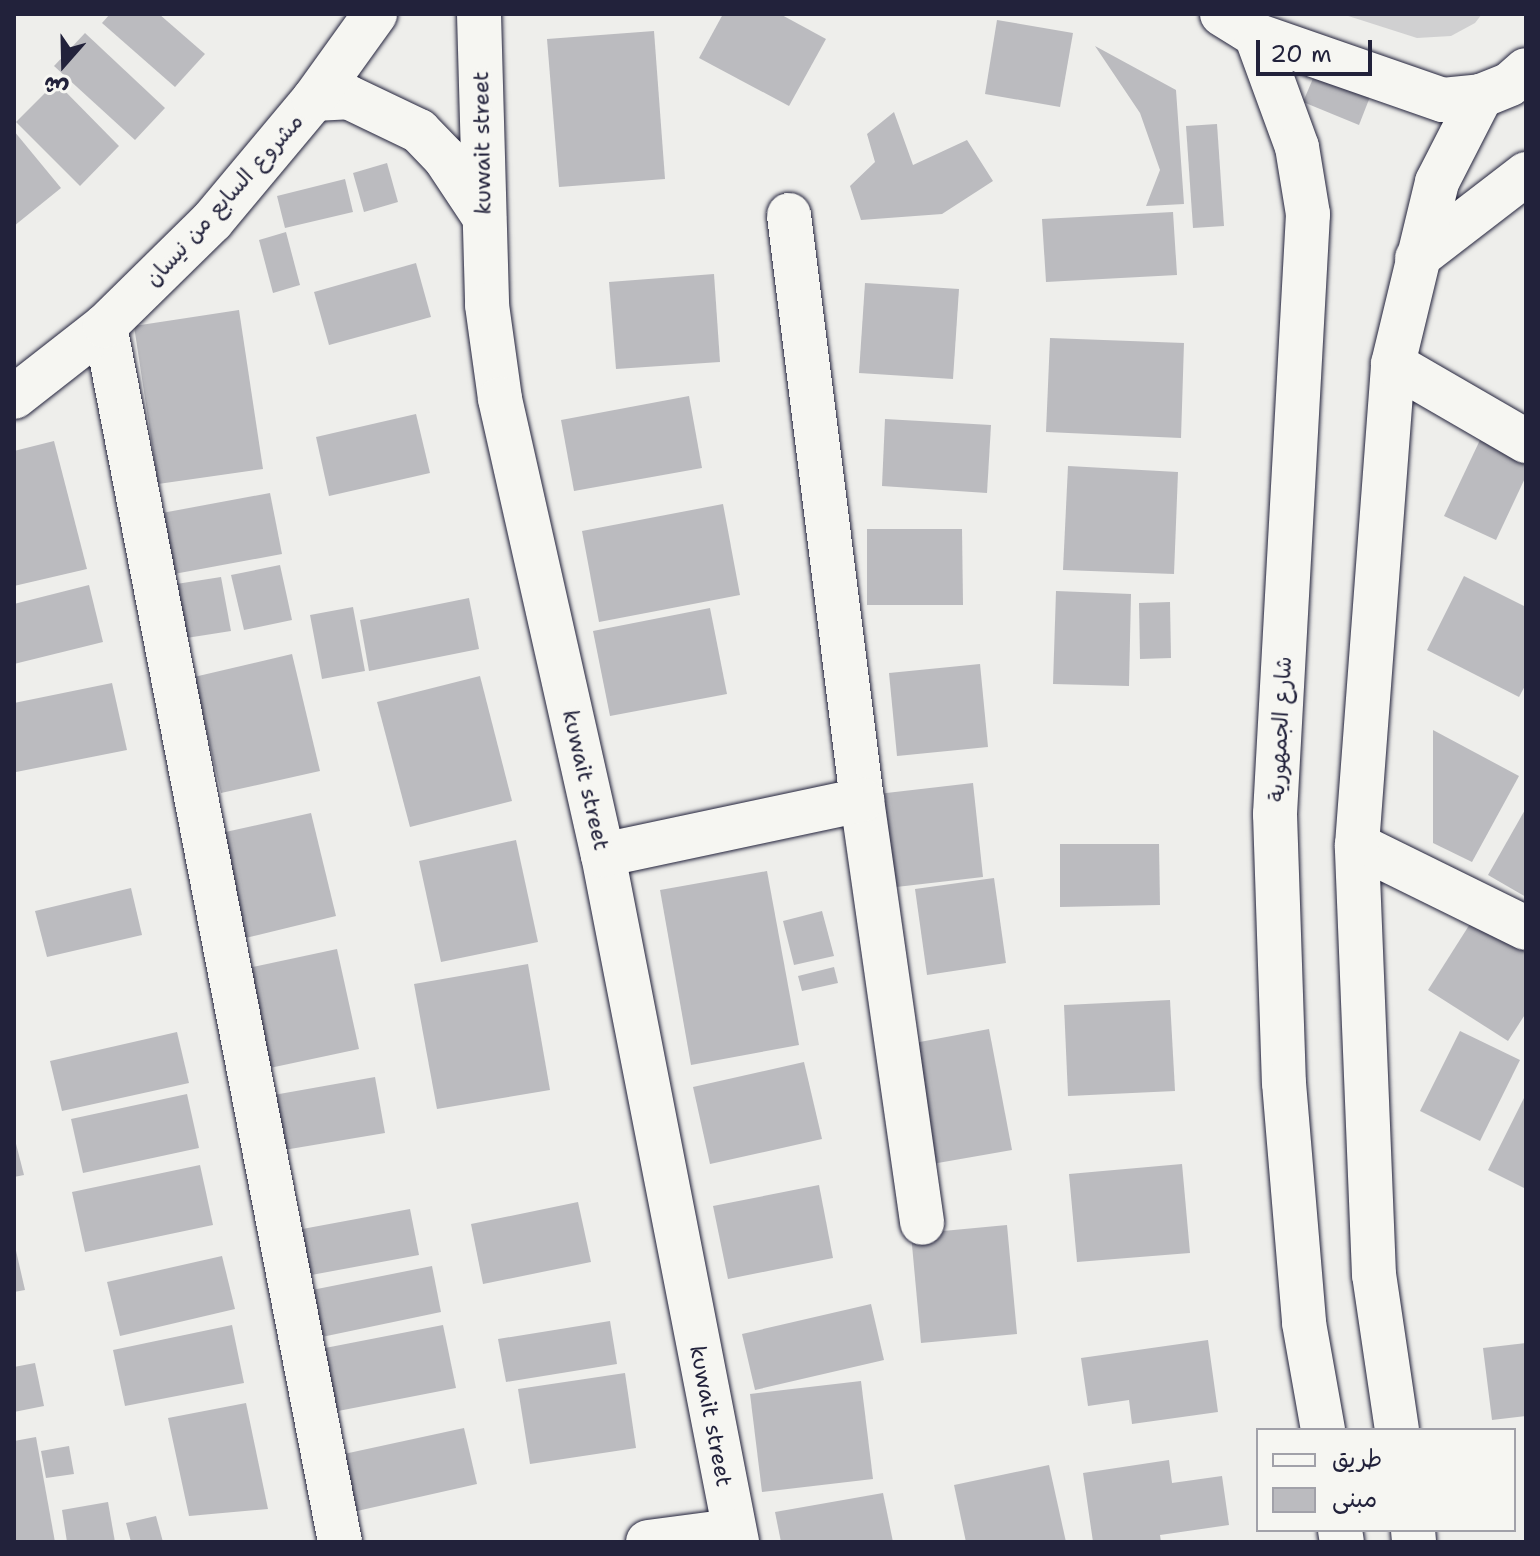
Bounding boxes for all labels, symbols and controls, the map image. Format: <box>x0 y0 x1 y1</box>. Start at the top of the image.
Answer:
north arrow <box>24 24 104 104</box>
scale bar <box>1260 24 1376 74</box>
text: 20 m <box>1270 38 1332 70</box>
text: ش <box>39 69 72 105</box>
street label: kuwait street <box>468 71 496 215</box>
street label: مشروع السابع من نيسان <box>140 108 308 292</box>
street label: شارع الجمهورية <box>1263 656 1297 802</box>
street label: kuwait street <box>557 707 615 853</box>
street label: kuwait street <box>684 1343 738 1489</box>
legend <box>1256 1428 1516 1532</box>
text: طريق <box>1332 1443 1382 1475</box>
text: مبنى <box>1332 1483 1377 1515</box>

